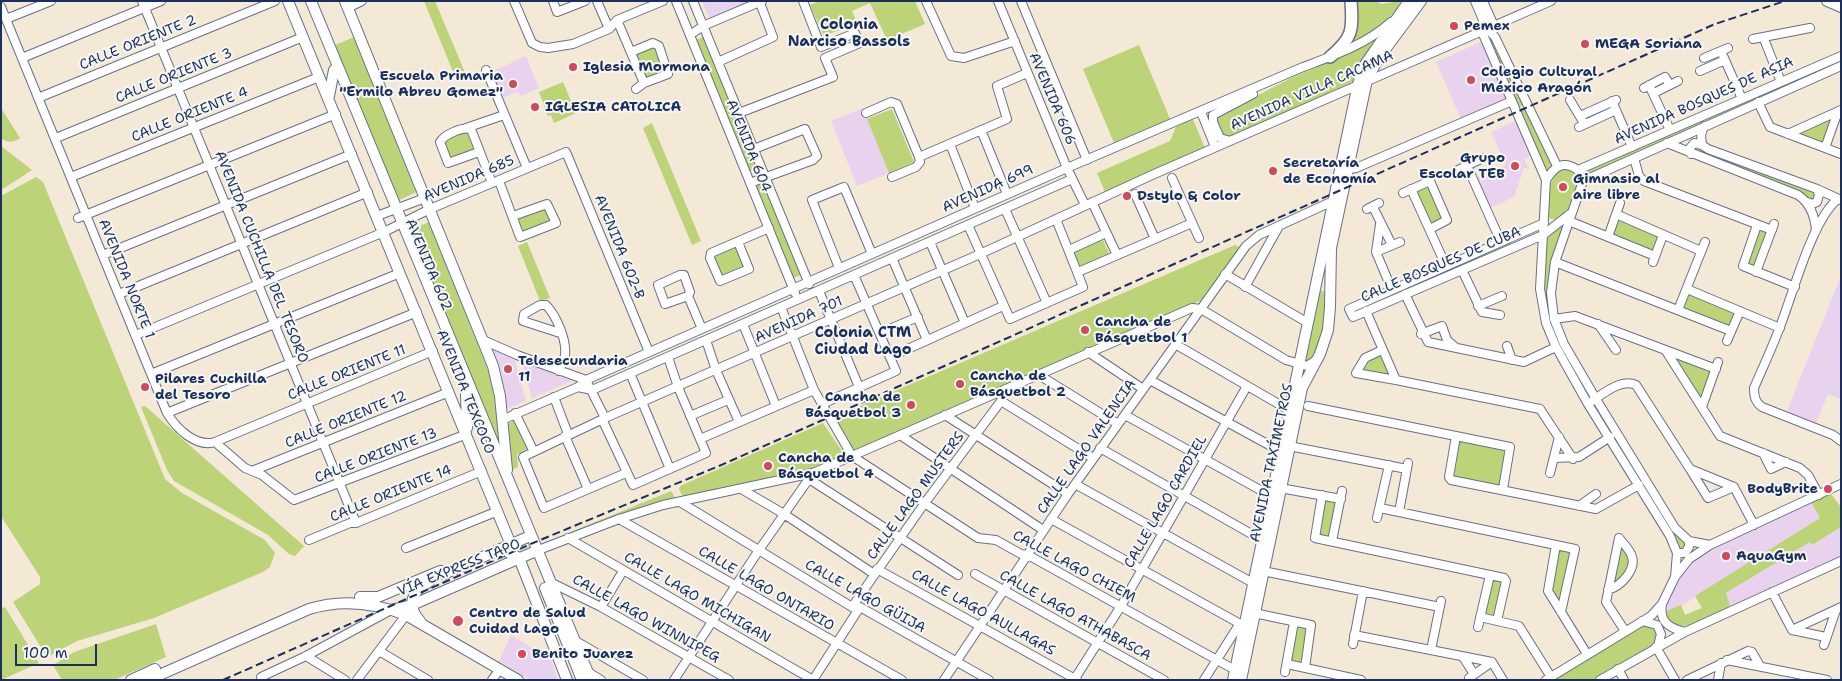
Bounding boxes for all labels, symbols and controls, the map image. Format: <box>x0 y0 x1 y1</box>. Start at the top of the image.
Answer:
street label: CALLE ORIENTE 2 <box>77 12 199 74</box>
district label: Colonia Narciso Bassols <box>788 16 910 51</box>
place label: Pemex <box>1464 18 1510 34</box>
marker: Pemex <box>1448 20 1460 32</box>
place label: MEGA Soriana <box>1595 36 1702 52</box>
marker: MEGA Soriana <box>1579 38 1591 50</box>
street label: CALLE ORIENTE 3 <box>113 45 235 107</box>
street label: AVENIDA VILLA CACAMA <box>1228 47 1396 135</box>
street label: AVENIDA 606 <box>1025 50 1079 148</box>
street label: AVENIDA BOSQUES DE ASIA <box>1612 54 1796 148</box>
place label: Iglesia Mormona <box>583 59 710 75</box>
marker: Iglesia Mormona <box>567 61 579 73</box>
place label: Colegio Cultural México Aragón <box>1481 64 1597 96</box>
place label: Escuela Primaria "Ermilo Abreu Gomez" <box>339 68 503 100</box>
marker: Colegio Cultural México Aragón <box>1465 74 1477 86</box>
marker: Escuela Primaria "Ermilo Abreu Gomez" <box>507 78 519 90</box>
street label: CALLE ORIENTE 4 <box>129 84 251 146</box>
street label: AVENIDA 604 <box>722 97 774 195</box>
place label: IGLESIA CATOLICA <box>545 99 681 115</box>
marker: IGLESIA CATOLICA <box>529 101 541 113</box>
street label: AVENIDA CUCHILLA DEL TESORO <box>211 148 311 366</box>
place label: Grupo Escolar TEB <box>1419 150 1505 182</box>
street label: AVENIDA 685 <box>421 152 517 206</box>
place label: Secretaría de Economía <box>1283 155 1376 188</box>
marker: Grupo Escolar TEB <box>1509 160 1521 172</box>
street label: AVENIDA 699 <box>940 161 1036 217</box>
marker: Secretaría de Economía <box>1267 165 1279 177</box>
place label: Gimnasio al aire libre <box>1573 171 1660 203</box>
marker: Gimnasio al aire libre <box>1557 181 1569 193</box>
place label: Dstylo & Color <box>1137 188 1241 204</box>
marker: Dstylo & Color <box>1121 190 1133 202</box>
street label: AVENIDA 602-B <box>590 192 648 302</box>
street label: AVENIDA NORTE 1 <box>94 217 158 341</box>
street label: AVENIDA 602 <box>401 217 455 313</box>
street label: CALLE BOSQUES DE CUBA <box>1358 224 1524 306</box>
street label: AVENIDA 701 <box>752 293 846 347</box>
place label: Cancha de Básquetbol 1 <box>1095 314 1187 347</box>
district label: Colonia CTM Ciudad Lago <box>815 324 911 359</box>
marker: Cancha de Básquetbol 1 <box>1079 324 1091 336</box>
street label: AVENIDA TEXCOCO <box>432 327 498 457</box>
street label: CALLE ORIENTE 11 <box>285 342 409 404</box>
place label: Telesecundaria 11 <box>518 353 628 386</box>
marker: Telesecundaria 11 <box>502 363 514 375</box>
place label: Cancha de Básquetbol 2 <box>970 368 1066 401</box>
place label: Pilares Cuchilla del Tesoro <box>155 371 267 404</box>
street label: CALLE LAGO VALENCIA <box>1034 376 1140 518</box>
marker: Cancha de Básquetbol 2 <box>954 378 966 390</box>
marker: Pilares Cuchilla del Tesoro <box>139 381 151 393</box>
street label: AVENIDA TAXÍMETROS <box>1247 382 1297 544</box>
street label: CALLE ORIENTE 12 <box>283 388 409 452</box>
place label: Cancha de Básquetbol 3 <box>805 389 901 422</box>
marker: Cancha de Básquetbol 3 <box>905 399 917 411</box>
street label: CALLE ORIENTE 13 <box>312 425 440 487</box>
street label: CALLE LAGO MUSTERS <box>864 429 968 563</box>
street label: CALLE LAGO CARDIEL <box>1121 433 1211 571</box>
place label: Cancha de Básquetbol 4 <box>778 450 874 482</box>
marker: Cancha de Básquetbol 4 <box>762 460 774 472</box>
street label: CALLE ORIENTE 14 <box>328 462 454 526</box>
place label: BodyBrite <box>1747 481 1818 497</box>
marker: BodyBrite <box>1822 483 1834 495</box>
street label: CALLE LAGO CHIEM <box>1009 527 1139 607</box>
street label: VÍA EXPRESS TAPO <box>395 536 523 600</box>
street label: CALLE LAGO ONTARIO <box>695 543 837 635</box>
place label: AquaGym <box>1736 548 1807 564</box>
street label: CALLE LAGO MICHIGAN <box>621 549 773 647</box>
marker: AquaGym <box>1720 550 1732 562</box>
street label: CALLE LAGO GÜIJA <box>802 557 928 637</box>
street label: CALLE LAGO AULLAGAS <box>908 566 1058 660</box>
street label: CALLE LAGO ATHABASCA <box>996 567 1154 665</box>
street label: CALLE LAGO WINNIPEG <box>569 571 723 667</box>
place label: Centro de Salud Cuidad Lago <box>469 605 586 638</box>
marker: Centro de Salud Cuidad Lago <box>451 614 465 628</box>
scale bar <box>18 634 100 666</box>
text: 100 m <box>23 643 68 663</box>
place label: Benito Juarez <box>532 646 634 662</box>
marker: Benito Juarez <box>516 648 528 660</box>

